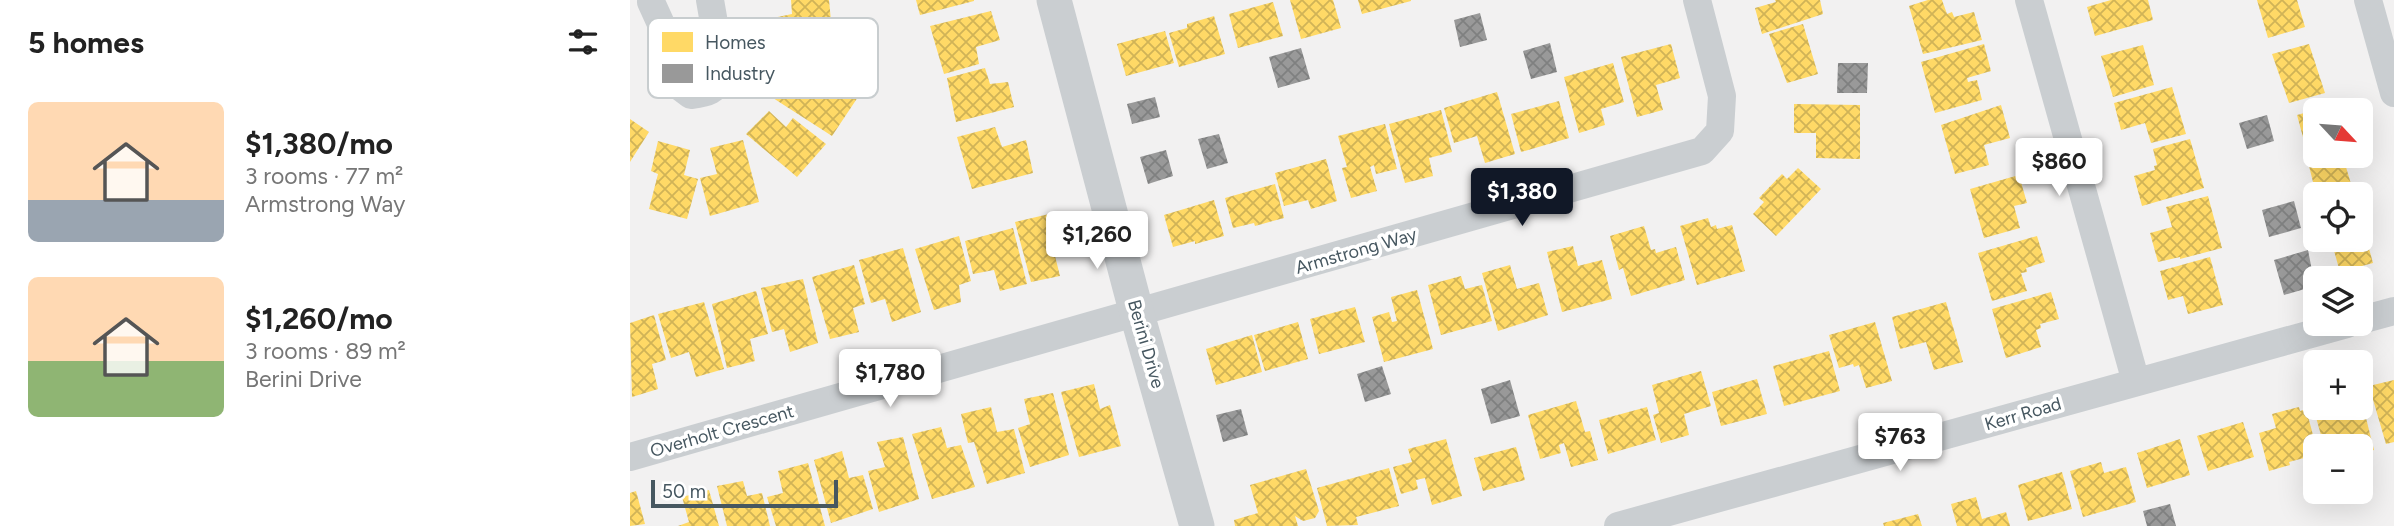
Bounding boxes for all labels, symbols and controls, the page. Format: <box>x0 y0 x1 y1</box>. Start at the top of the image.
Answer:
legend <box>648 18 878 98</box>
icon: filters <box>564 23 602 61</box>
text: 5 homes <box>28 24 144 61</box>
text: Homes <box>705 31 766 54</box>
text: Industry <box>705 62 775 85</box>
north arrow <box>2303 98 2373 168</box>
map controls <box>2303 98 2373 504</box>
text: $1,380/mo <box>245 125 393 162</box>
icon: home <box>84 130 168 214</box>
pin: $860 <box>2018 138 2100 198</box>
text: $860 <box>2031 147 2087 175</box>
text: 3 rooms · 77 m² <box>245 162 403 190</box>
pin: $1,380 <box>1465 168 1579 228</box>
text: $1,380 <box>1487 177 1557 205</box>
button: locate <box>2303 182 2373 252</box>
text: Armstrong Way <box>245 190 405 218</box>
pin: $1,260 <box>1040 212 1154 271</box>
text: $1,260 <box>1062 220 1132 248</box>
street label: Armstrong Way <box>1293 223 1420 279</box>
button: layers <box>2303 266 2373 336</box>
street label: Berini Drive <box>1123 297 1169 391</box>
text: $1,260/mo <box>245 300 393 337</box>
icon: home <box>84 305 168 389</box>
text: 3 rooms · 89 m² <box>245 337 406 365</box>
pin: $1,780 <box>833 350 947 409</box>
button: + <box>2303 350 2373 420</box>
text: $1,780 <box>855 358 925 386</box>
text: Berini Drive <box>245 365 362 393</box>
street label: Kerr Road <box>1982 393 2064 435</box>
street label: Overholt Crescent <box>648 400 797 462</box>
pin: $763 <box>1859 414 1941 473</box>
text: $763 <box>1874 422 1926 450</box>
button: − <box>2303 434 2373 504</box>
scale bar <box>651 477 838 509</box>
text: 50 m <box>662 480 706 503</box>

